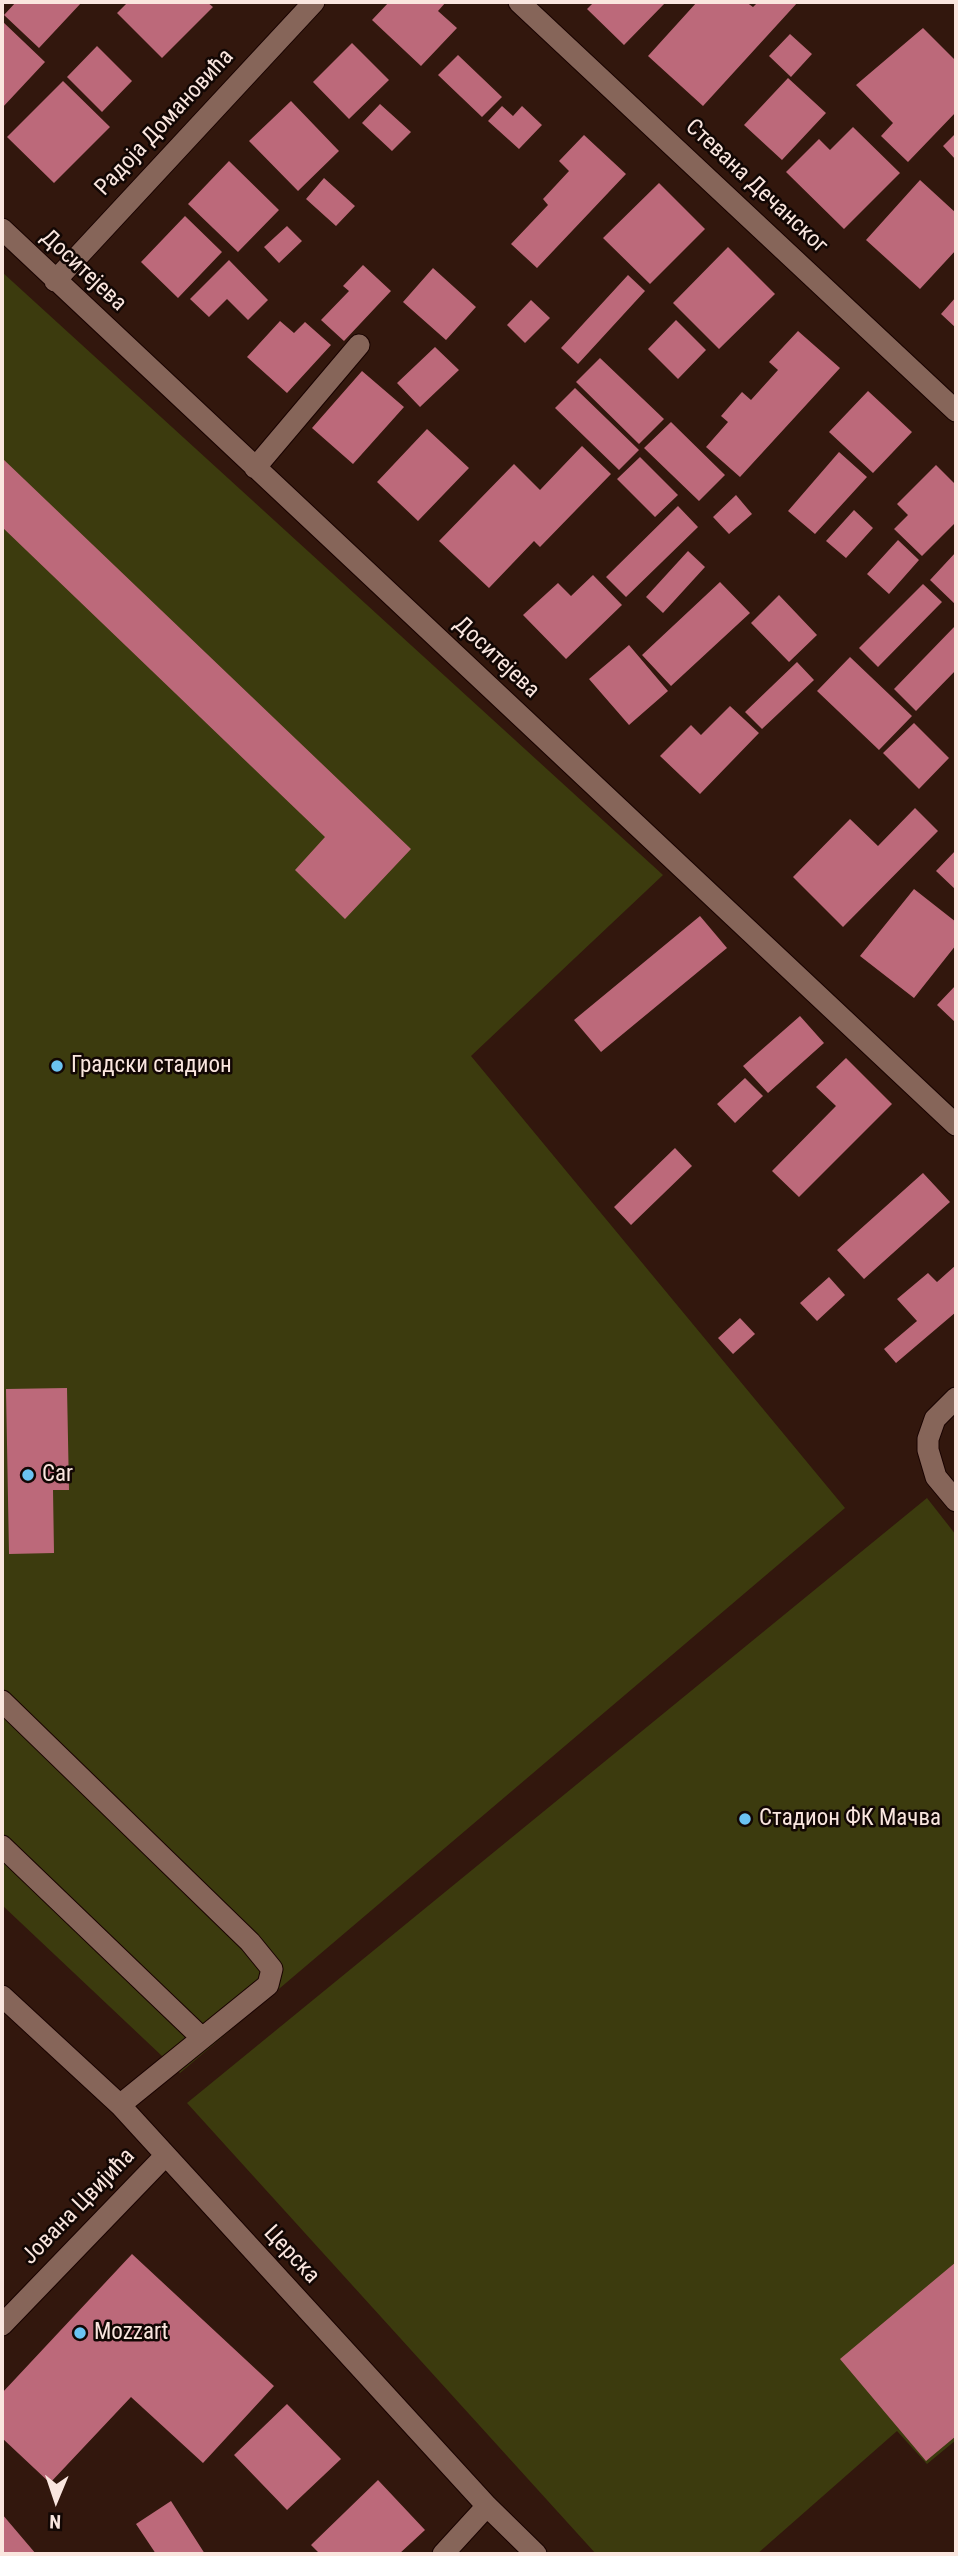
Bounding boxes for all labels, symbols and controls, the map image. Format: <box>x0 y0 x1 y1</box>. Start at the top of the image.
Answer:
street label: Радоја Домановића <box>90 44 240 202</box>
street label: Стевана Дечанског <box>679 114 833 260</box>
street label: Доситејева <box>34 224 132 318</box>
street label: Доситејева <box>447 611 545 705</box>
place label: Градски стадион <box>71 1052 232 1080</box>
marker: Градски стадион <box>49 1058 65 1074</box>
place label: Car <box>42 1461 73 1489</box>
marker: Car <box>20 1467 36 1483</box>
place label: Стадион ФК Мачва <box>759 1805 941 1833</box>
marker: Стадион ФК Мачва <box>737 1811 753 1827</box>
street label: Јована Цвијића <box>17 2143 141 2271</box>
street label: Церска <box>257 2220 325 2290</box>
place label: Mozzart <box>94 2319 168 2347</box>
marker: Mozzart <box>72 2325 88 2341</box>
north arrow <box>21 2465 91 2535</box>
text: N <box>49 2510 61 2533</box>

